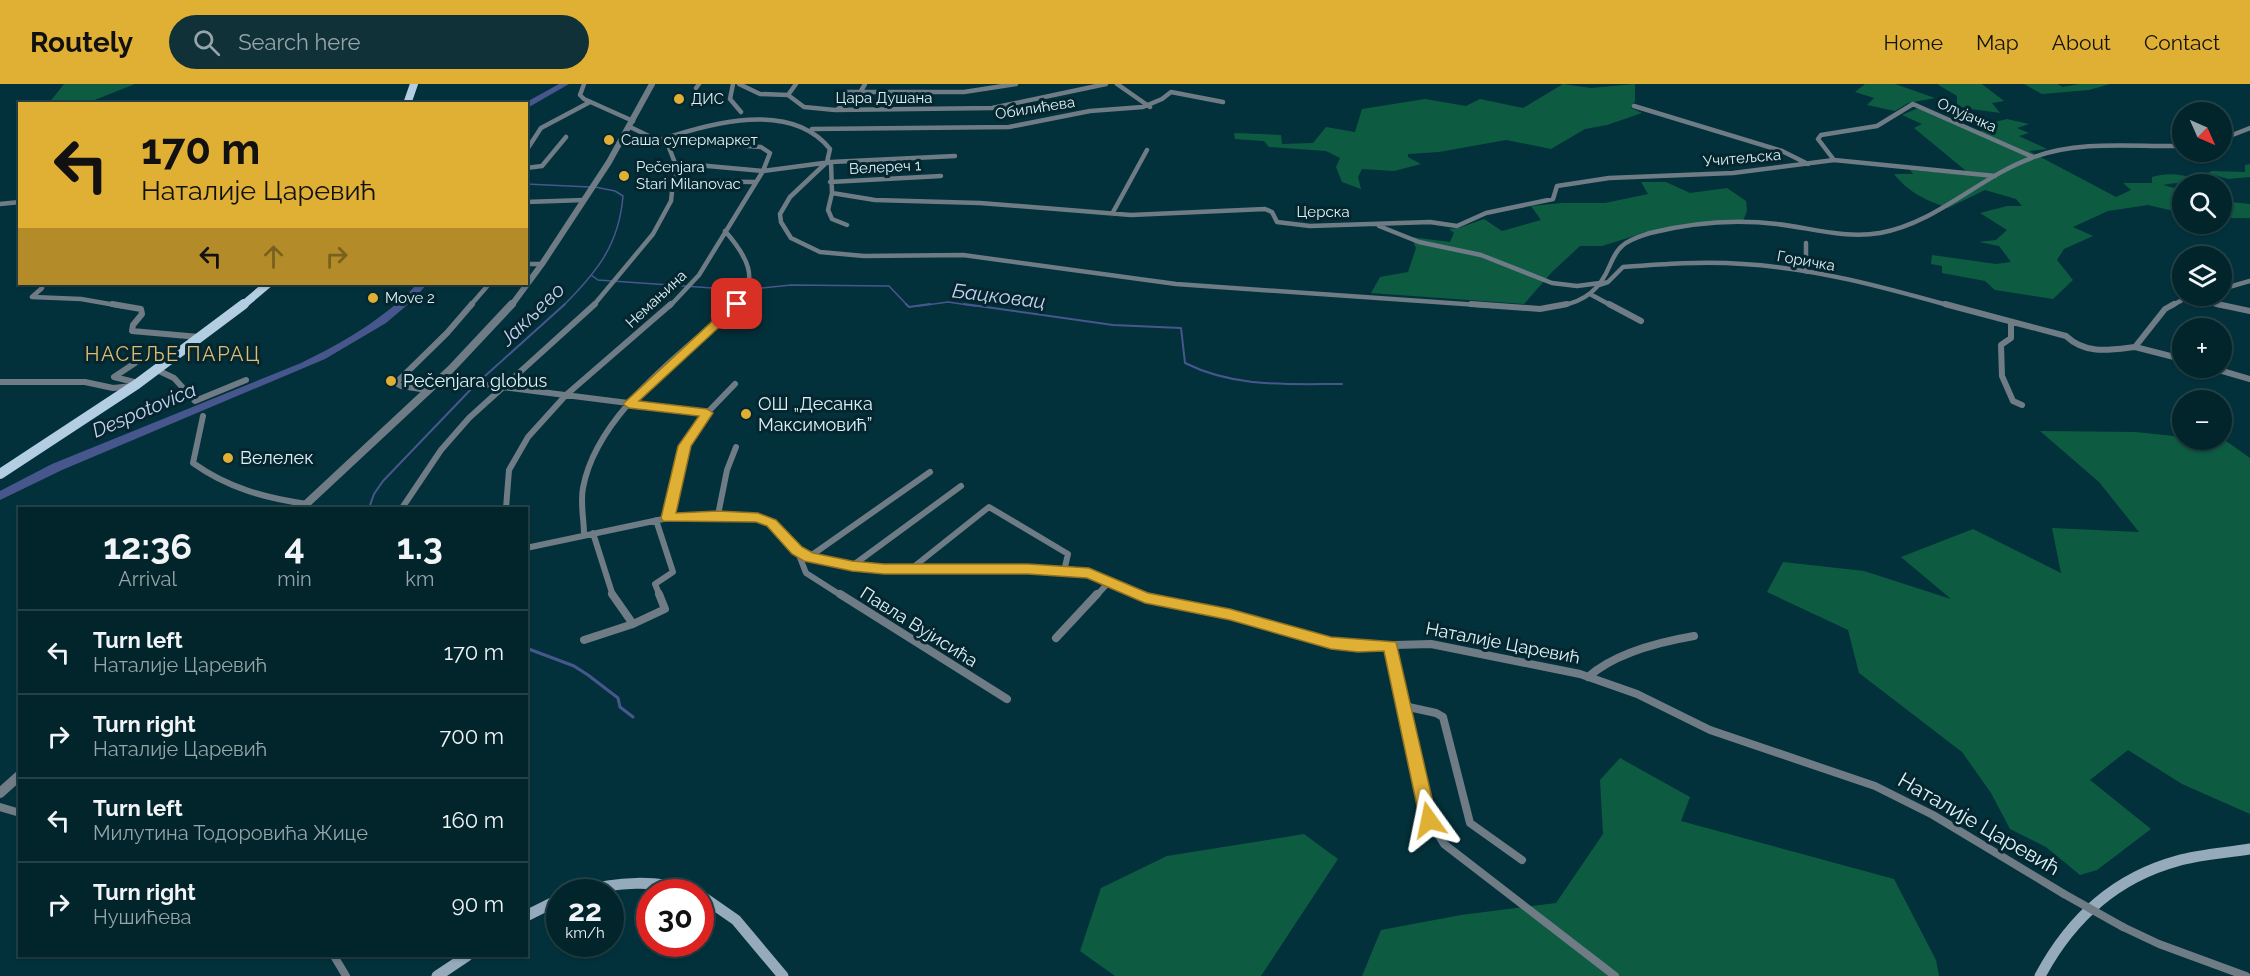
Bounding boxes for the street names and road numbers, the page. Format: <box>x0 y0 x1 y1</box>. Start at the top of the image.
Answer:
street label: Цара Душана <box>836 89 932 107</box>
street label: Обилићева <box>994 93 1076 123</box>
street label: Олујачка <box>1934 94 2000 136</box>
street label: Учитељска <box>1702 146 1782 170</box>
street label: Велереч 1 <box>848 156 922 178</box>
street label: Церска <box>1296 203 1350 221</box>
street label: Горичка <box>1776 247 1836 275</box>
street label: Немањина <box>622 266 690 332</box>
street label: Павла Вујисића <box>857 582 982 671</box>
street label: Наталије Царевић <box>1424 617 1582 668</box>
street label: Наталије Царевић <box>1894 767 2065 880</box>

